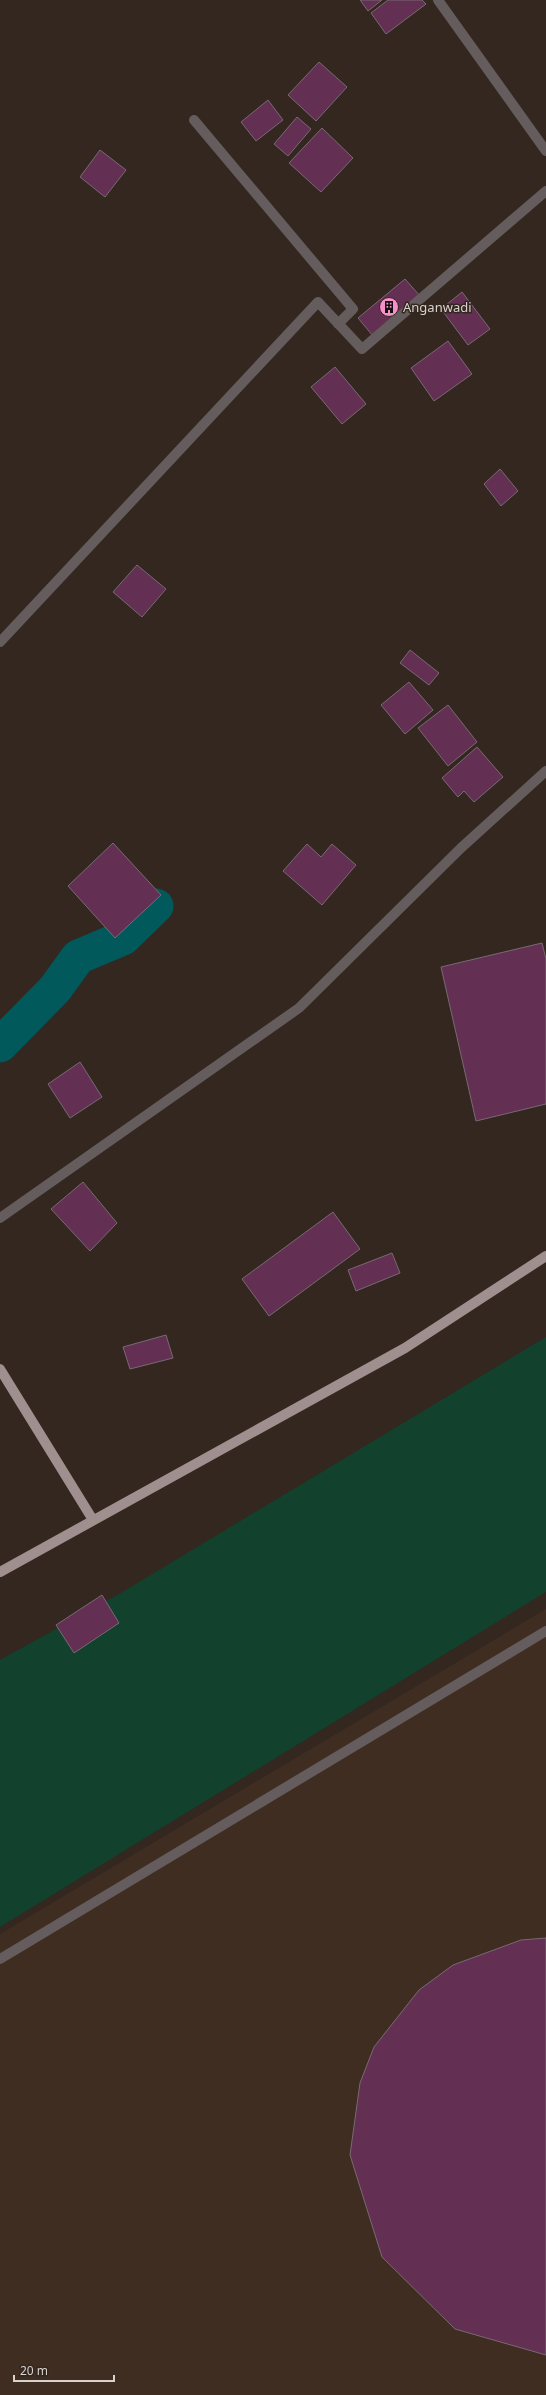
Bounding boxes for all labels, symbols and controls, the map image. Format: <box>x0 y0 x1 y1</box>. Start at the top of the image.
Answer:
building icon: Anganwadi <box>378 296 400 318</box>
place label: Anganwadi <box>403 298 472 316</box>
scale bar <box>14 2357 114 2383</box>
text: 20 m <box>20 2362 48 2379</box>

